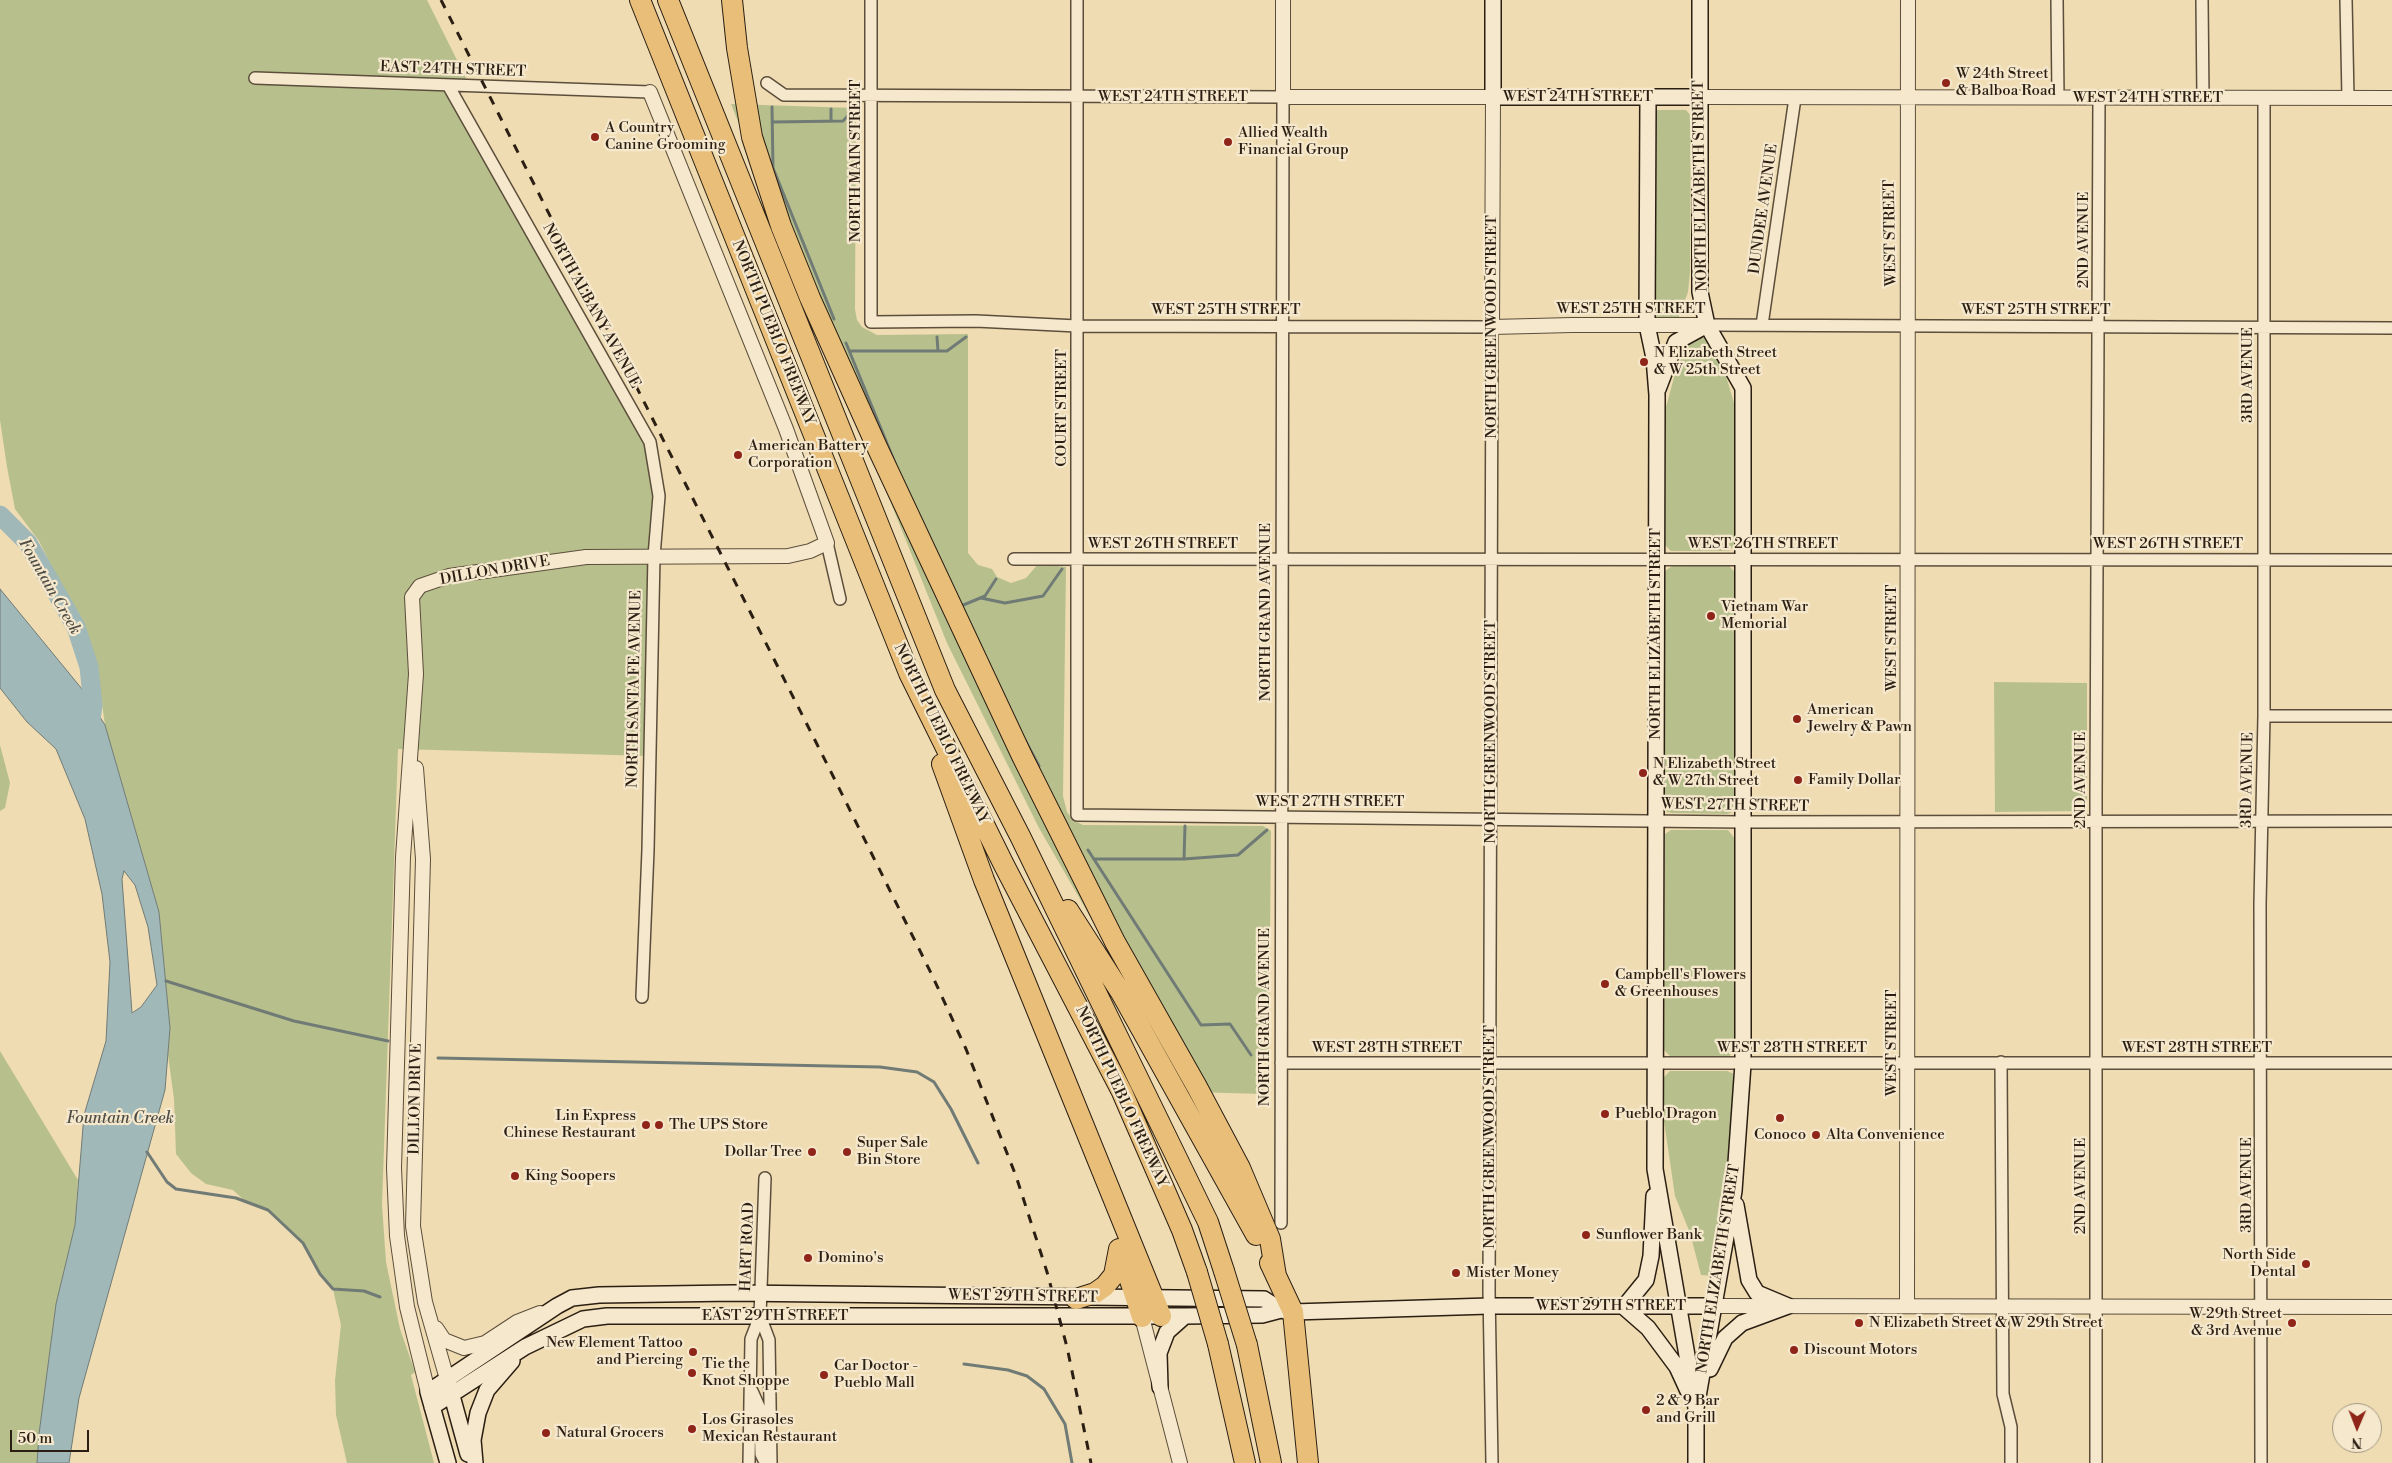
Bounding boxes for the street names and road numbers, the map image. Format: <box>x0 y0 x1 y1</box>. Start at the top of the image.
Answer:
street label: EAST 24TH STREET <box>379 58 527 82</box>
street label: NORTH MAIN STREET <box>847 80 865 242</box>
street label: NORTH ELIZABETH STREET <box>1690 80 1712 292</box>
street label: WEST 24TH STREET <box>1098 88 1248 106</box>
street label: WEST 24TH STREET <box>1503 88 1653 106</box>
street label: WEST 24TH STREET <box>2073 89 2223 107</box>
street label: DUNDEE AVENUE <box>1746 143 1782 275</box>
street label: WEST STREET <box>1881 180 1901 286</box>
street label: 2ND AVENUE <box>2075 192 2093 288</box>
street label: NORTH GREENWOOD STREET <box>1483 215 1501 439</box>
street label: NORTH ALBANY AVENUE <box>538 220 644 392</box>
street label: NORTH PUEBLO FREEWAY <box>728 238 818 428</box>
street label: WEST 25TH STREET <box>1556 300 1706 318</box>
street label: WEST 25TH STREET <box>1151 301 1301 319</box>
street label: WEST 25TH STREET <box>1961 301 2111 319</box>
street label: 3RD AVENUE <box>2239 327 2257 423</box>
street label: COURT STREET <box>1053 349 1071 467</box>
street label: NORTH GRAND AVENUE <box>1257 523 1275 701</box>
street label: NORTH ELIZABETH STREET <box>1647 528 1665 740</box>
street label: WEST 26TH STREET <box>1088 535 1238 553</box>
street label: WEST 26TH STREET <box>1688 535 1838 553</box>
street label: WEST 26TH STREET <box>2093 535 2243 553</box>
street label: DILLON DRIVE <box>438 552 552 590</box>
street label: WEST STREET <box>1883 585 1901 691</box>
street label: NORTH SANTA FE AVENUE <box>624 590 646 788</box>
street label: NORTH GREENWOOD STREET <box>1482 620 1500 844</box>
street label: NORTH PUEBLO FREEWAY <box>889 641 993 827</box>
street label: 2ND AVENUE <box>2072 732 2090 828</box>
street label: 3RD AVENUE <box>2238 732 2258 828</box>
street label: WEST 27TH STREET <box>1256 793 1404 811</box>
street label: WEST 27TH STREET <box>1661 796 1809 816</box>
street label: NORTH GRAND AVENUE <box>1256 928 1274 1106</box>
street label: WEST STREET <box>1883 990 1901 1096</box>
street label: NORTH PUEBLO FREEWAY <box>1071 1003 1171 1191</box>
street label: NORTH GREENWOOD STREET <box>1481 1025 1499 1249</box>
street label: WEST 28TH STREET <box>1312 1039 1462 1057</box>
street label: WEST 28TH STREET <box>1717 1039 1867 1057</box>
street label: WEST 28TH STREET <box>2122 1039 2272 1057</box>
street label: DILLON DRIVE <box>406 1043 426 1155</box>
street label: 3RD AVENUE <box>2238 1137 2256 1233</box>
street label: 2ND AVENUE <box>2072 1138 2090 1234</box>
street label: NORTH ELIZABETH STREET <box>1694 1163 1744 1375</box>
street label: HART ROAD <box>737 1202 759 1292</box>
street label: WEST 29TH STREET <box>948 1287 1098 1307</box>
street label: WEST 29TH STREET <box>1536 1297 1686 1315</box>
street label: EAST 29TH STREET <box>702 1307 848 1325</box>

